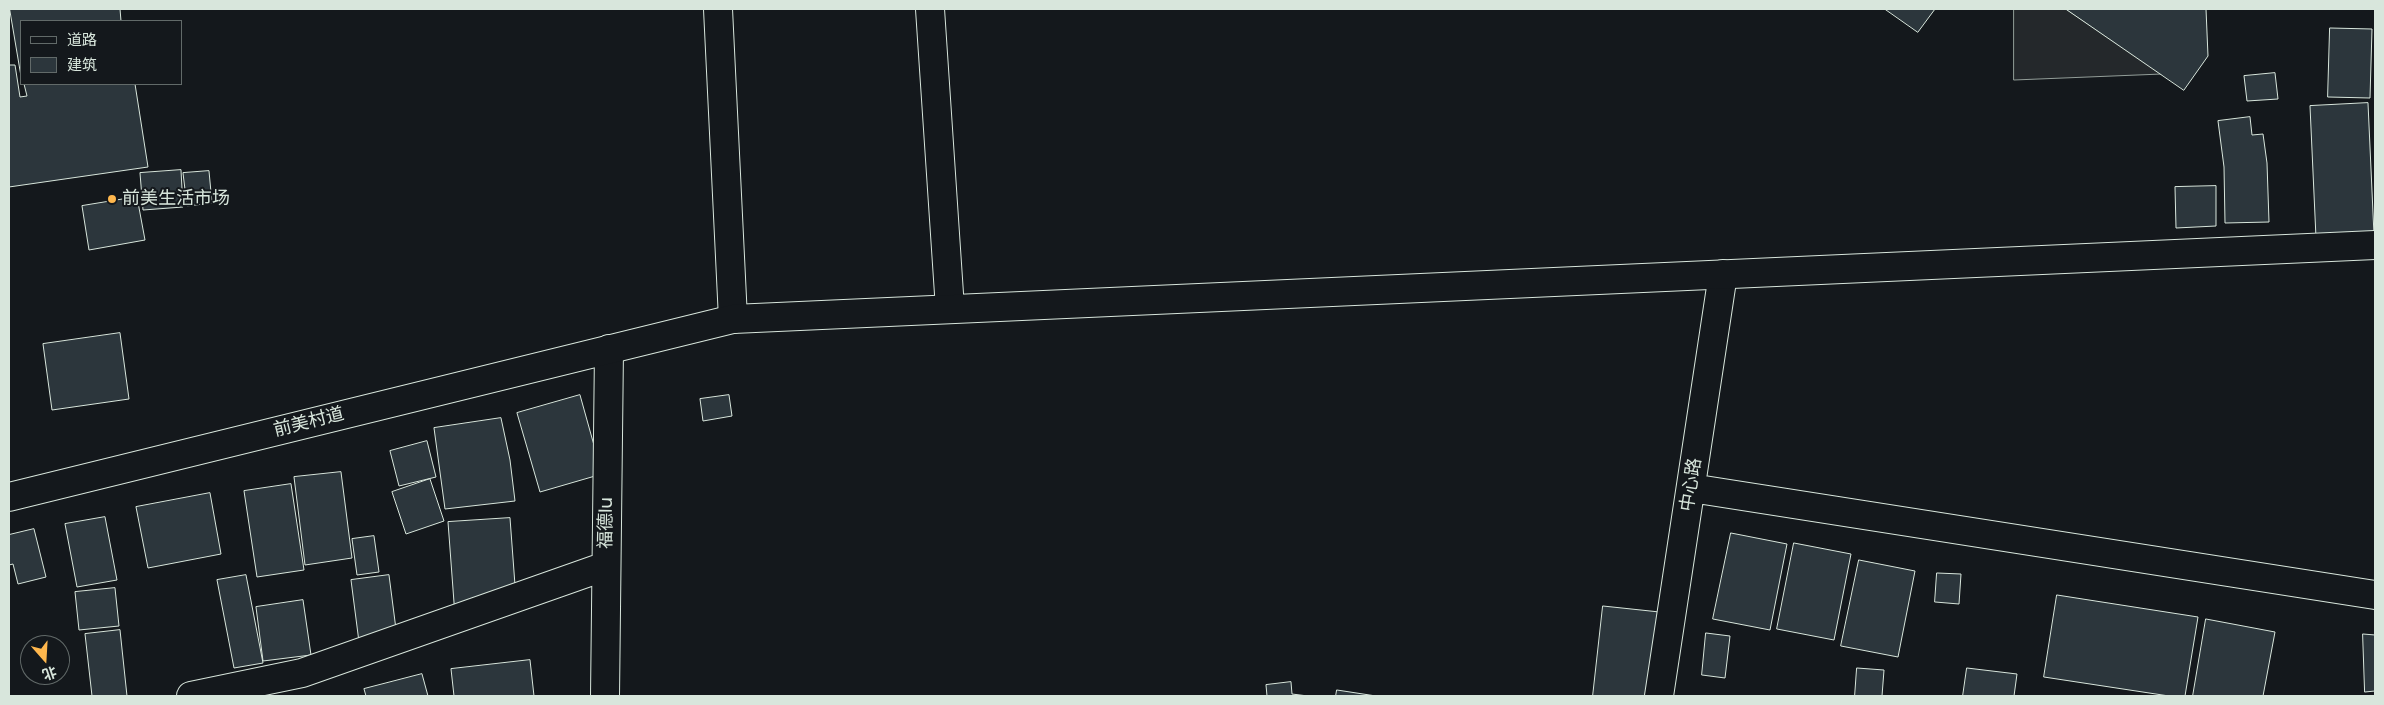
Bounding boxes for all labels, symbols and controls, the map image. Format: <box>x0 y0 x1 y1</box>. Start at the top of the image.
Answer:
legend <box>20 20 182 85</box>
text: 道路 <box>67 29 97 50</box>
text: 建筑 <box>67 54 97 75</box>
place label: 前美生活市场 <box>122 188 230 210</box>
marker: 前美生活市场 <box>106 193 118 205</box>
street label: 前美村道 <box>271 404 347 442</box>
street label: 中心路 <box>1677 457 1707 513</box>
street label: 福德lu <box>596 497 618 549</box>
north arrow <box>20 635 70 685</box>
text: 北 <box>40 662 59 685</box>

